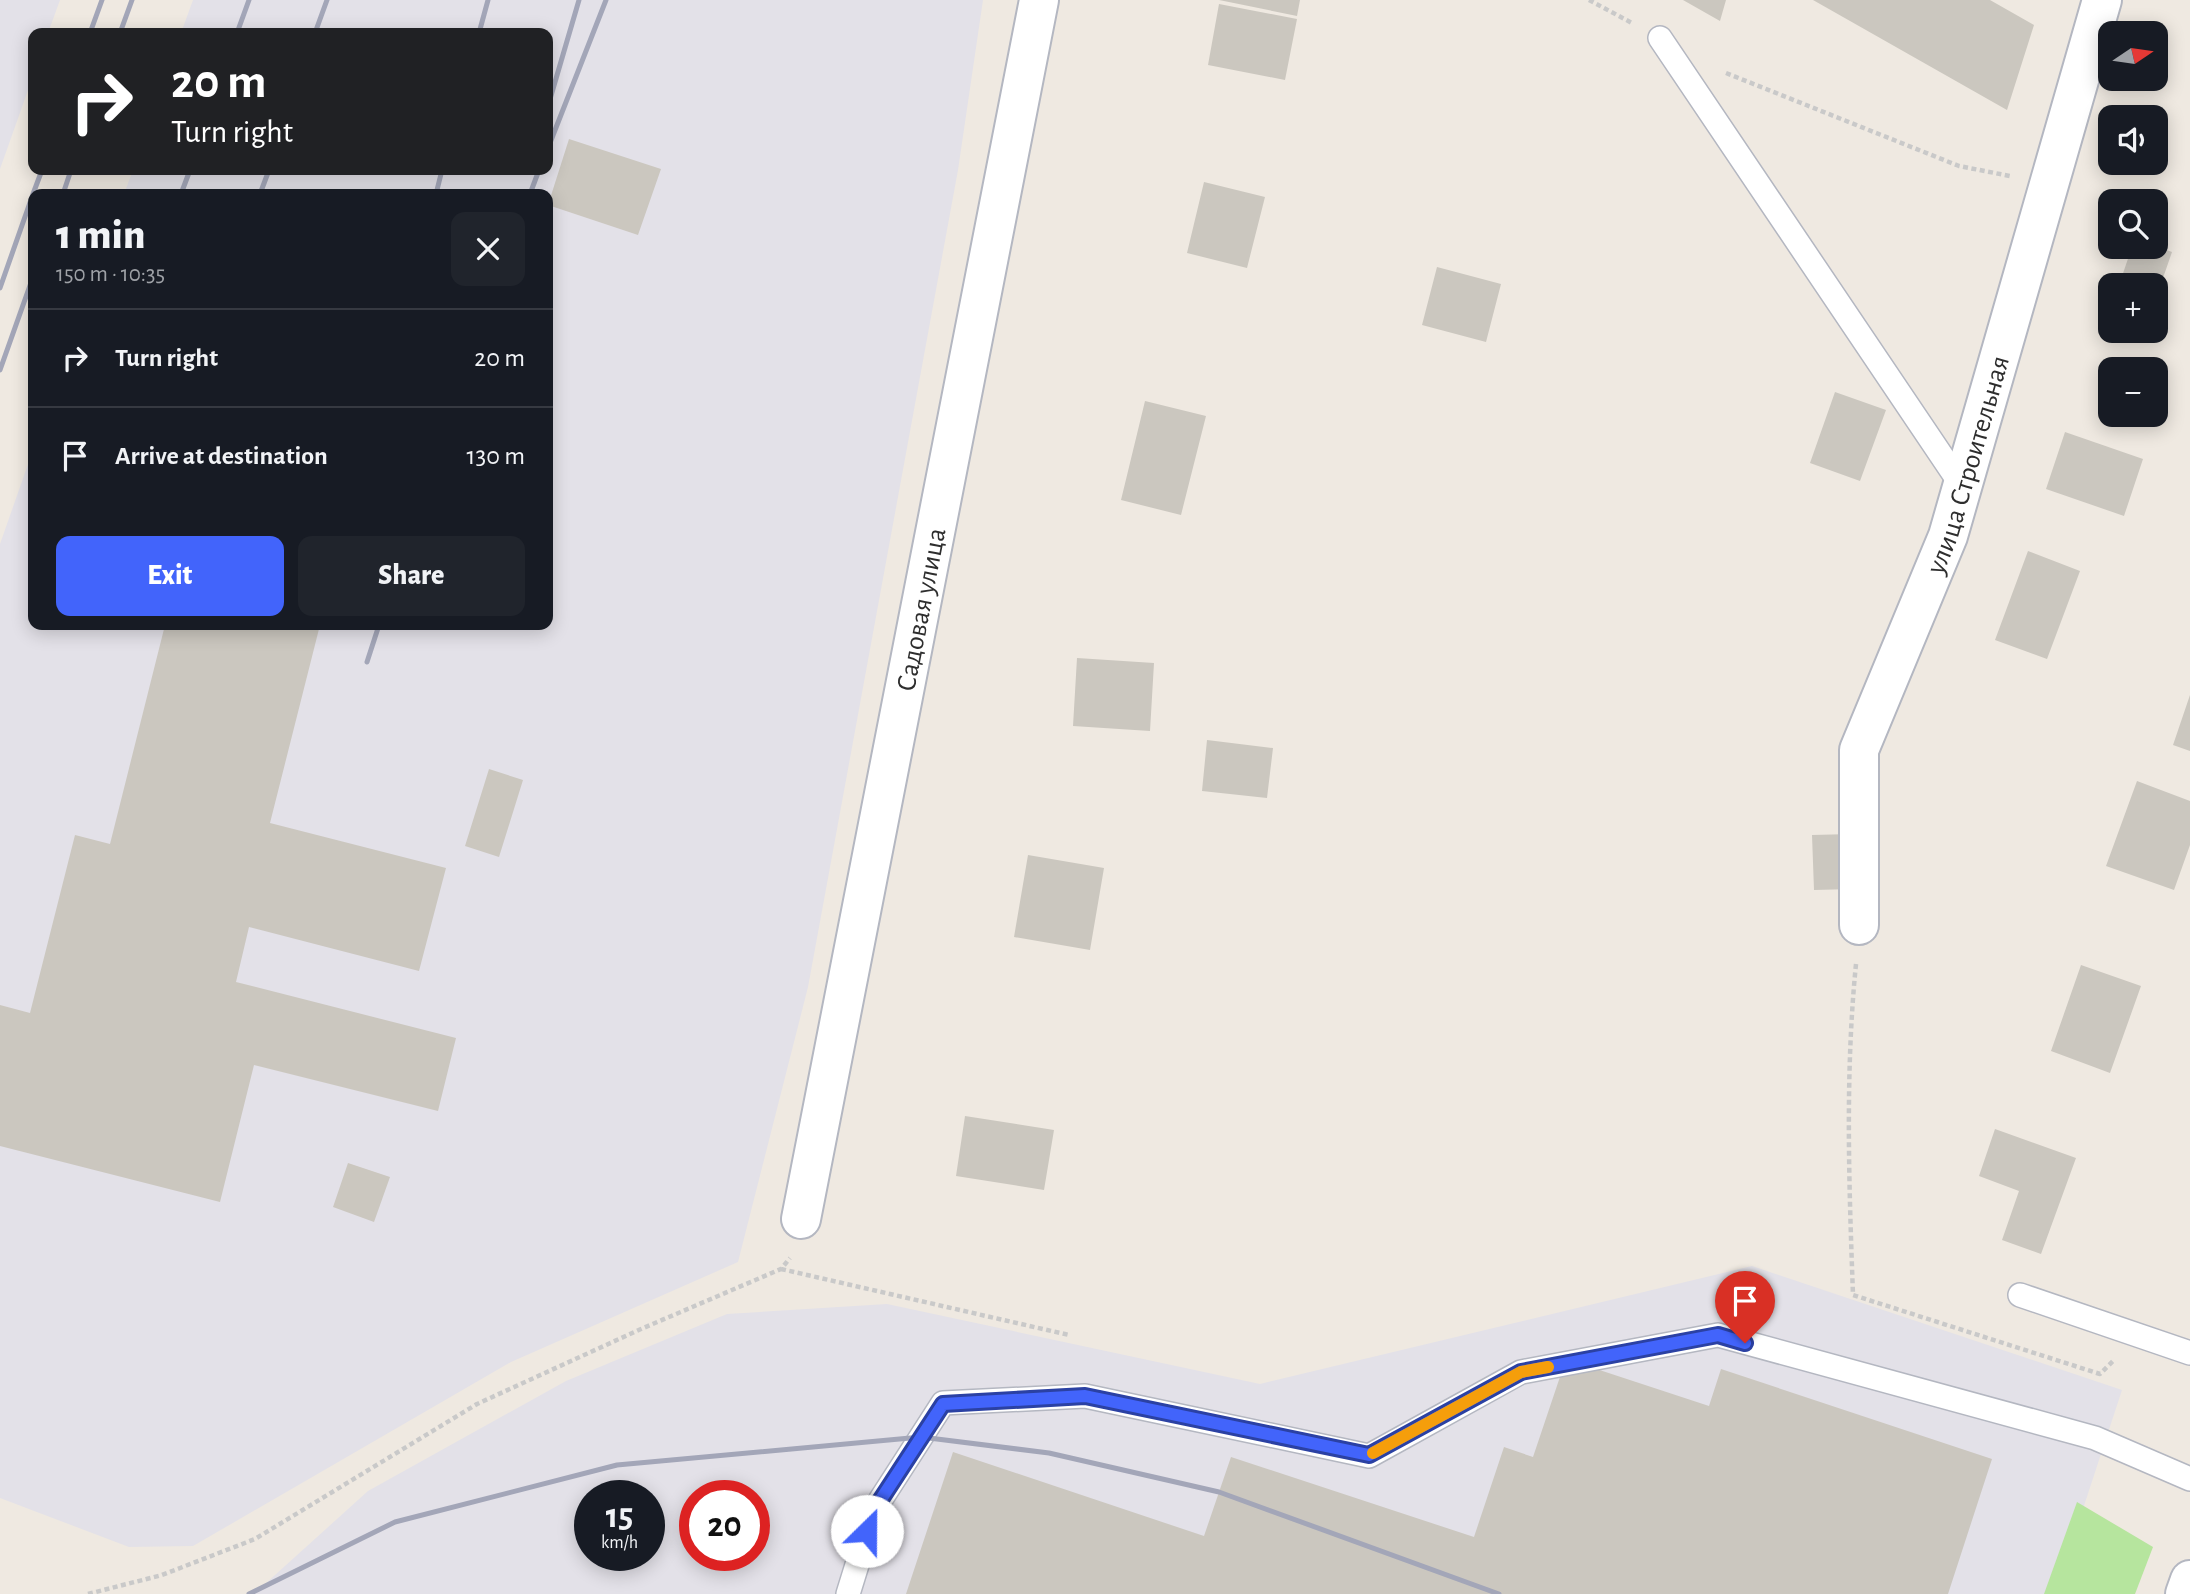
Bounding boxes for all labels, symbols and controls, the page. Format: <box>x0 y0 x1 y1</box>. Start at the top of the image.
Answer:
north arrow <box>2098 21 2168 91</box>
map controls <box>2098 21 2168 427</box>
icon: right <box>56 56 147 147</box>
text: 20 m <box>171 58 267 107</box>
button: sound <box>2098 105 2168 175</box>
text: Turn right <box>171 116 293 148</box>
button: search <box>2098 189 2168 259</box>
button: close <box>451 212 525 286</box>
text: 1 min <box>56 214 145 256</box>
text: 150 m · 10:35 <box>56 263 165 286</box>
button: + <box>2098 273 2168 343</box>
icon: right <box>56 339 94 377</box>
text: Turn right <box>115 345 218 371</box>
text: 20 m <box>474 345 525 371</box>
street label: улица Строительная <box>1922 353 2015 579</box>
button: − <box>2098 357 2168 427</box>
icon: arrive <box>56 437 94 475</box>
text: Arrive at destination <box>115 443 328 469</box>
text: 130 m <box>467 443 525 469</box>
street label: Садовая улица <box>892 526 952 694</box>
button: Exit <box>56 536 284 616</box>
button: Share <box>298 536 525 616</box>
pin <box>1715 1271 1775 1343</box>
icon: arrive <box>1726 1282 1764 1320</box>
speed limit sign: 20 <box>679 1480 770 1571</box>
position arrow <box>830 1494 904 1568</box>
text: 15 <box>606 1499 633 1534</box>
text: km/h <box>601 1534 638 1552</box>

